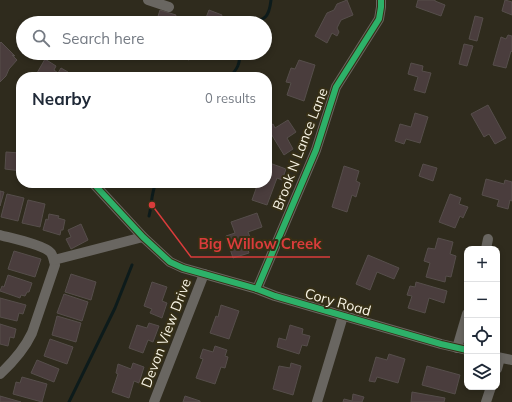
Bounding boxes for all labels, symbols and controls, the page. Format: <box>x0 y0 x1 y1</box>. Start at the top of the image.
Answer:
search box <box>16 16 272 60</box>
icon: search <box>30 27 52 49</box>
text: Search here <box>62 29 144 48</box>
street label: Brook N Lance Lane <box>268 85 332 213</box>
text: Nearby <box>32 88 91 109</box>
text: 0 results <box>205 90 256 106</box>
callout: Big Willow Creek <box>191 230 330 257</box>
text: Big Willow Creek <box>198 234 322 253</box>
map controls <box>464 246 500 390</box>
button: + <box>464 246 500 282</box>
street label: Devon View Drive <box>137 276 195 390</box>
button: − <box>464 282 500 318</box>
street label: Cory Road <box>303 284 373 320</box>
button: locate <box>464 318 500 354</box>
button: layers <box>464 354 500 390</box>

